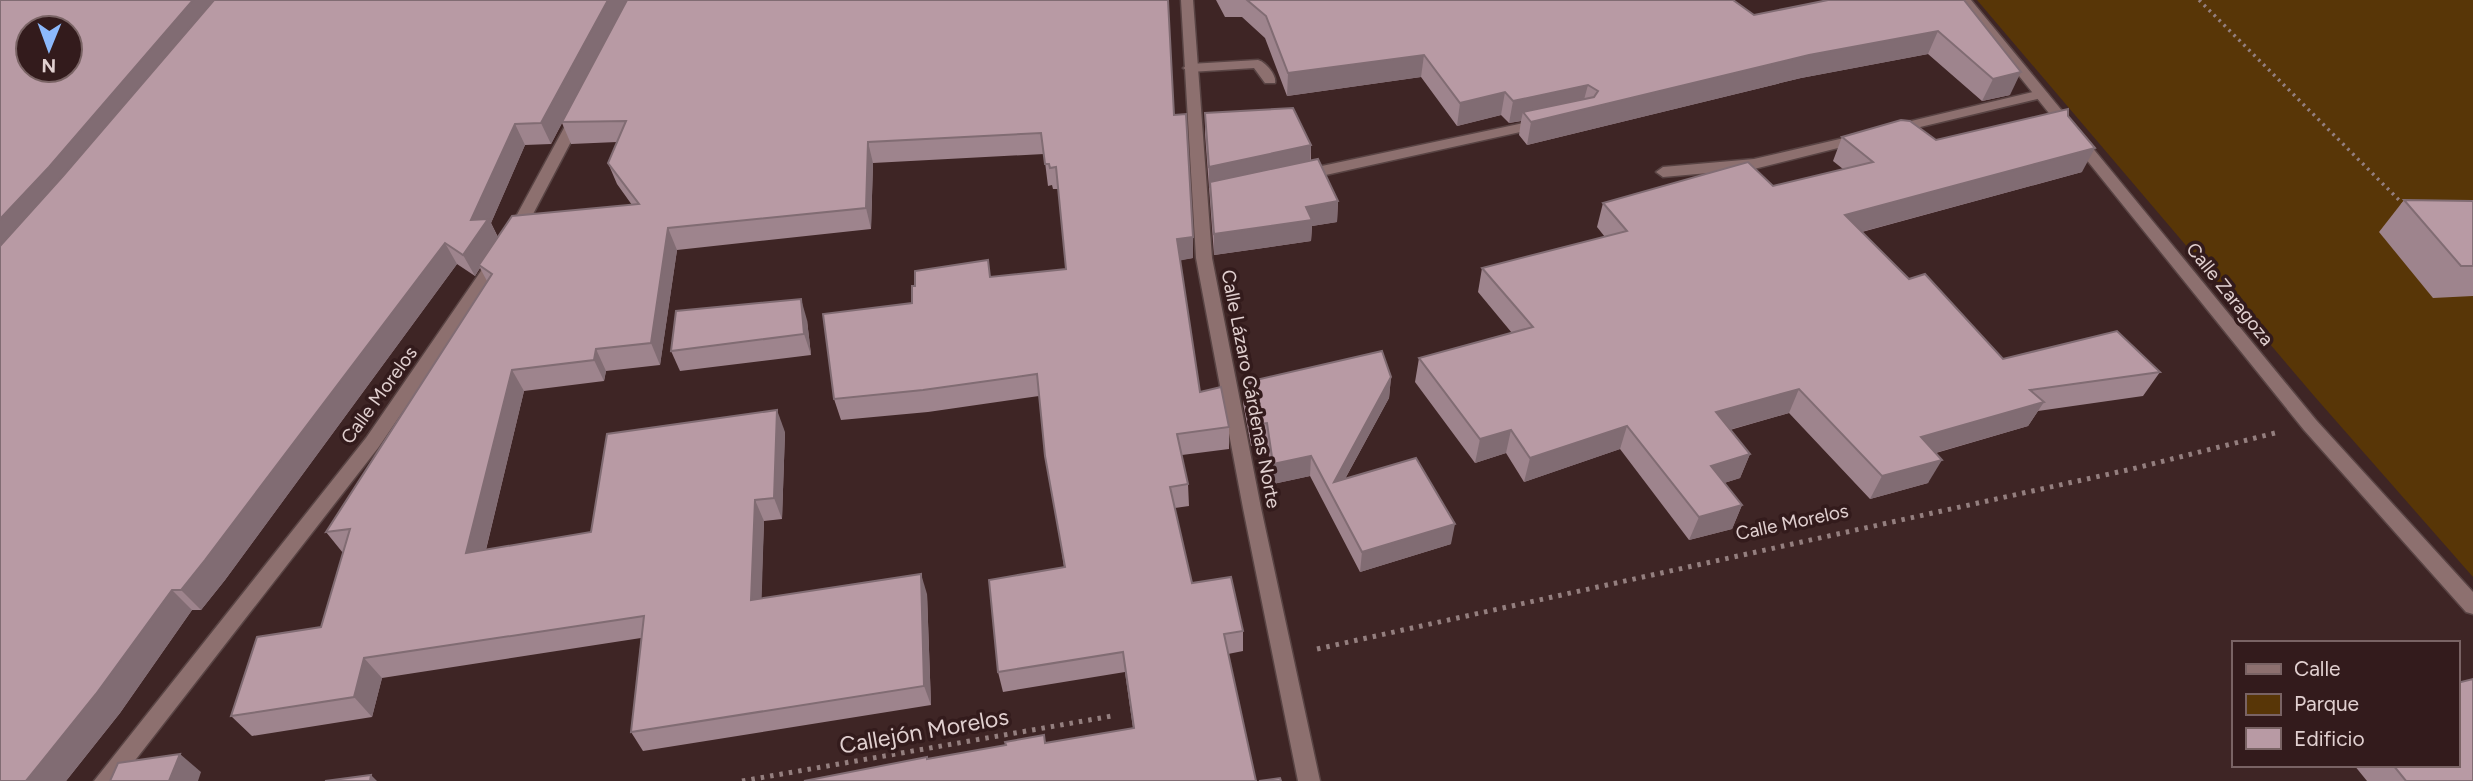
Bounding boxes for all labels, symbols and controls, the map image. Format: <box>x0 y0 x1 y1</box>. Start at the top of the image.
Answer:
north arrow <box>14 14 84 84</box>
text: N <box>41 54 56 77</box>
street label: Calle Zaragoza <box>2181 238 2279 350</box>
street label: Calle Lázaro Cárdenas Norte <box>1217 268 1285 510</box>
street label: Calle Morelos <box>336 342 422 448</box>
street label: Calle Morelos <box>1733 499 1851 545</box>
legend <box>2232 641 2459 767</box>
text: Calle <box>2294 656 2341 681</box>
text: Parque <box>2294 691 2359 716</box>
street label: Callejón Morelos <box>837 702 1011 760</box>
text: Edificio <box>2294 726 2365 751</box>

